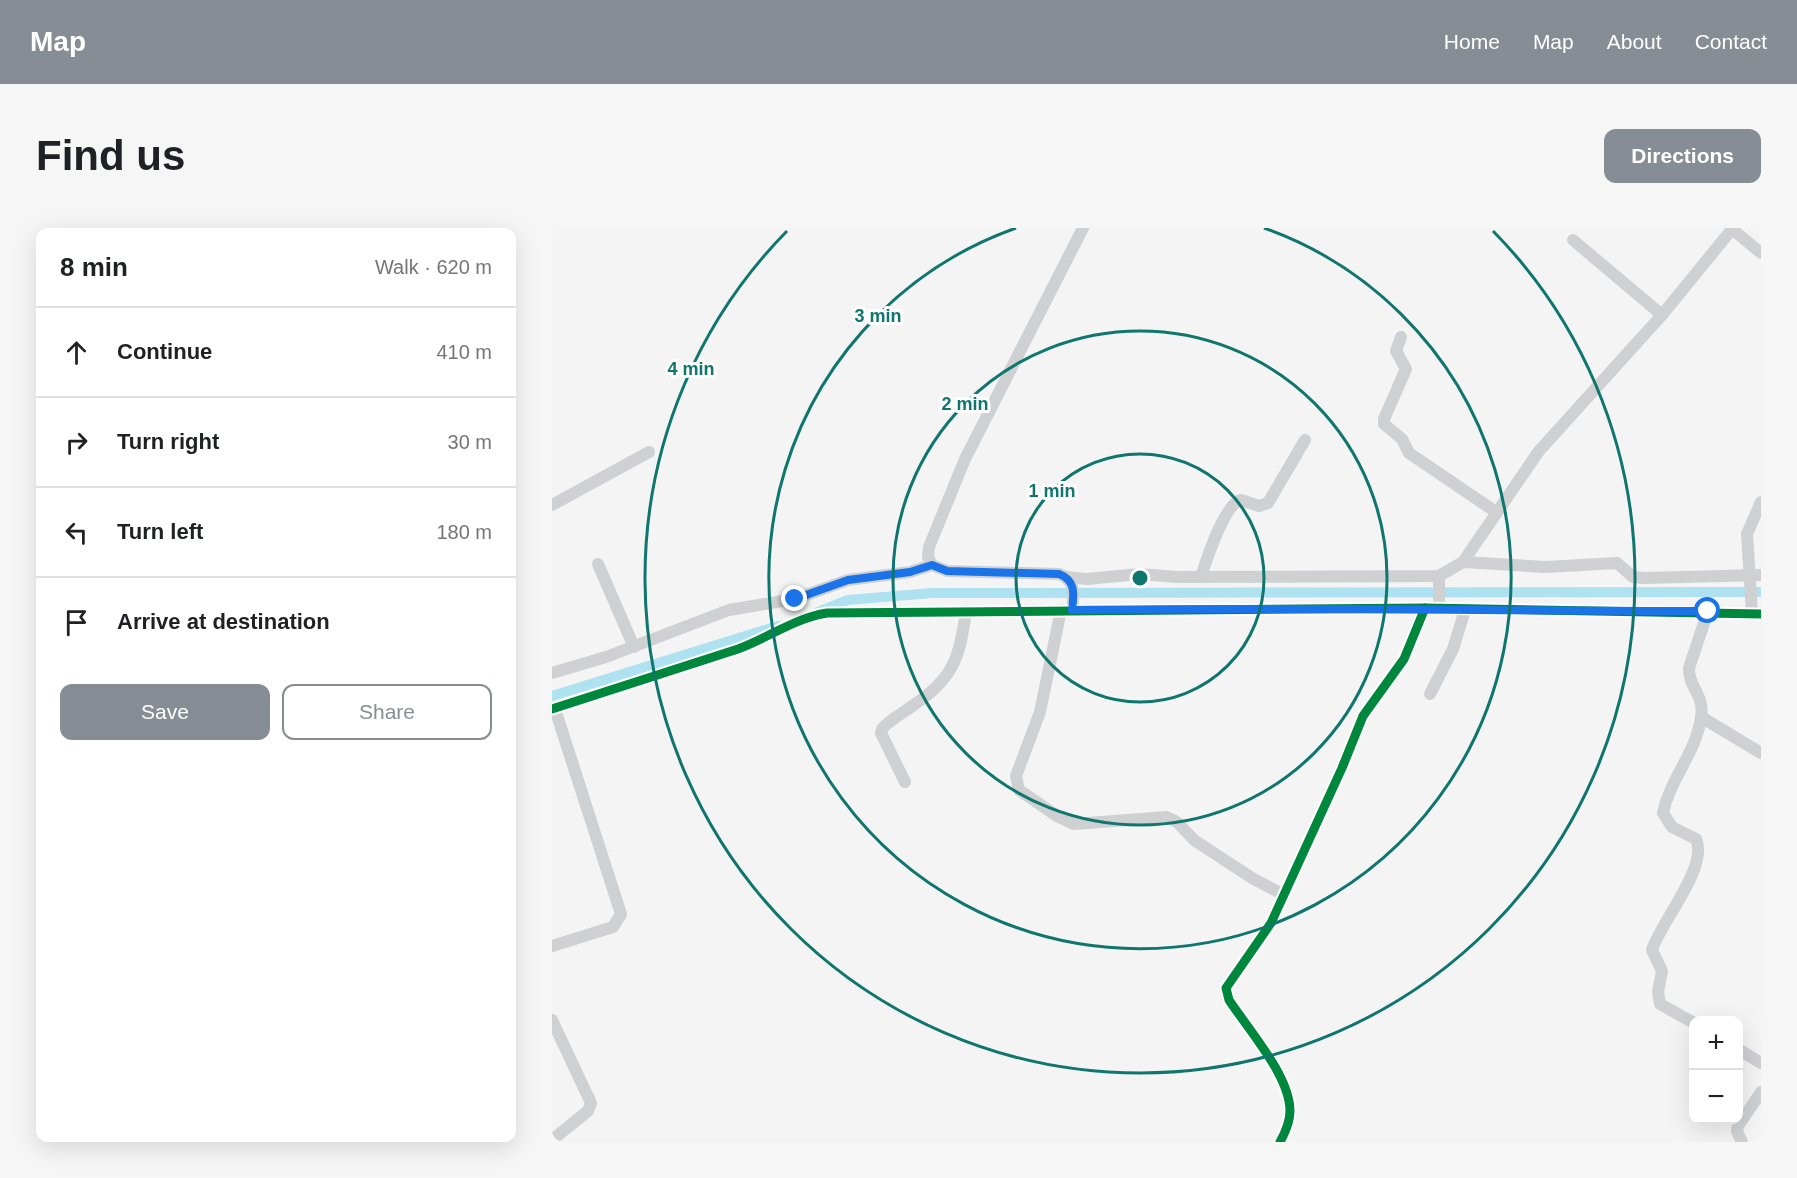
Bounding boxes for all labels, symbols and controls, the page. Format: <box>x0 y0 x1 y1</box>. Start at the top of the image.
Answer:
text: Map <box>30 26 86 57</box>
text: Home <box>1444 30 1500 53</box>
text: Map <box>1533 30 1574 53</box>
text: About <box>1607 30 1662 53</box>
text: Contact <box>1695 30 1767 53</box>
button: Directions <box>1604 129 1761 183</box>
text: Find us <box>36 132 185 179</box>
text: 8 min <box>60 252 128 282</box>
text: Walk · 620 m <box>375 256 492 278</box>
text: 3 min <box>854 306 902 326</box>
icon: ahead <box>60 336 93 369</box>
text: Continue <box>117 339 212 364</box>
text: 410 m <box>436 341 492 363</box>
text: 4 min <box>667 359 715 379</box>
text: 2 min <box>941 394 989 414</box>
icon: right <box>60 426 93 459</box>
text: Turn right <box>117 429 219 454</box>
text: 30 m <box>448 431 492 453</box>
text: 1 min <box>1028 481 1076 501</box>
icon: left <box>60 516 93 549</box>
text: Turn left <box>117 519 203 544</box>
text: 180 m <box>436 521 492 543</box>
centre of rings <box>1130 568 1150 588</box>
route end <box>781 585 807 611</box>
route start <box>1694 597 1720 623</box>
icon: arrive <box>60 606 93 639</box>
text: Arrive at destination <box>117 609 330 634</box>
button: Save <box>60 684 270 740</box>
button: Share <box>282 684 492 740</box>
map controls <box>1689 1016 1743 1124</box>
button: + <box>1689 1016 1743 1070</box>
button: − <box>1689 1070 1743 1124</box>

